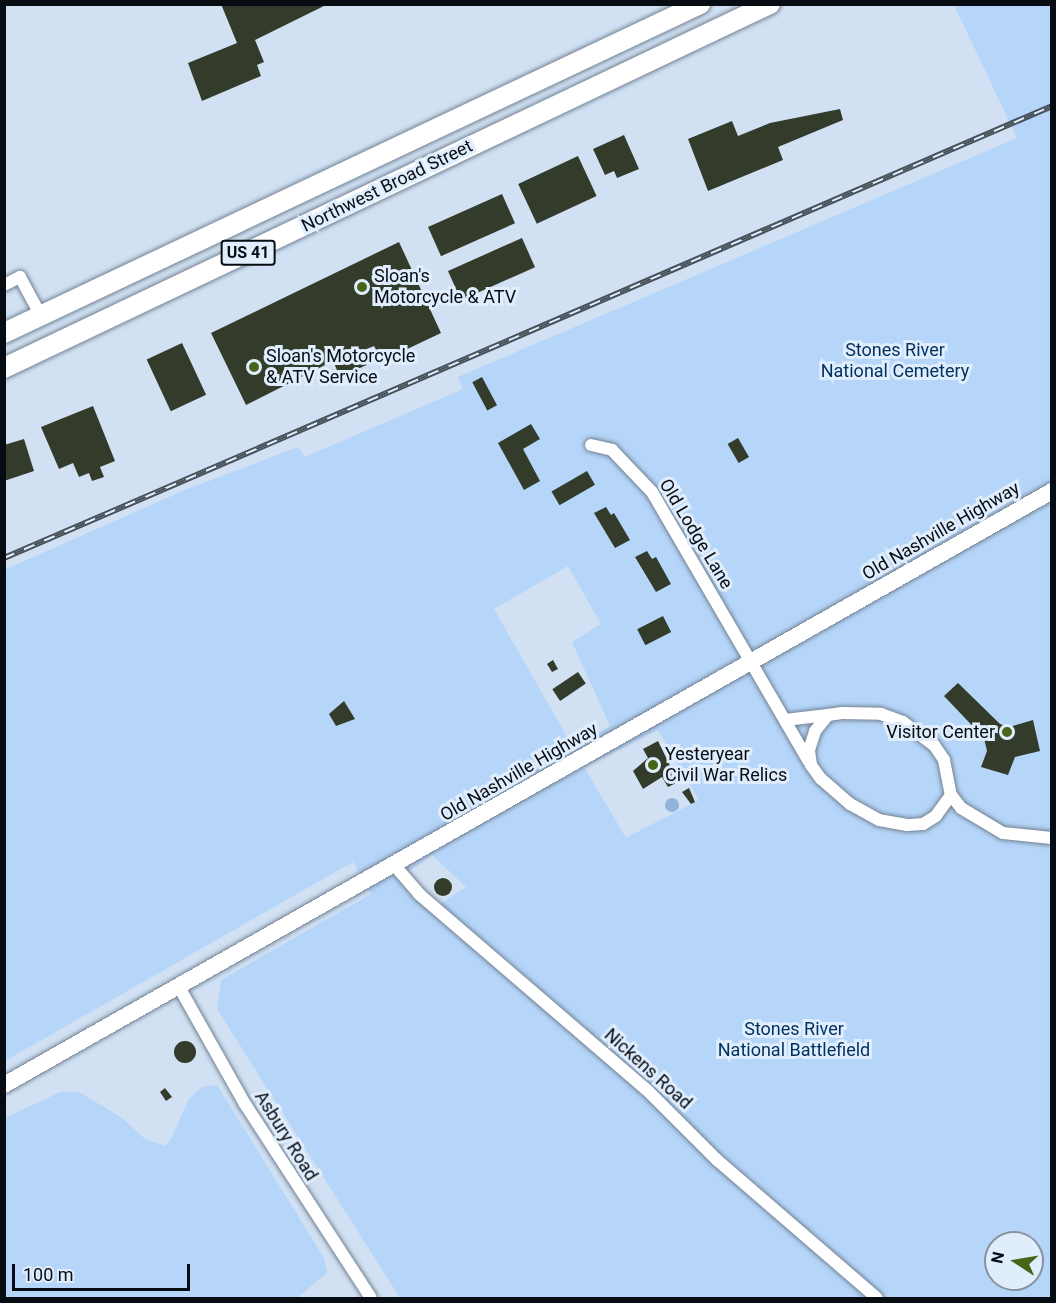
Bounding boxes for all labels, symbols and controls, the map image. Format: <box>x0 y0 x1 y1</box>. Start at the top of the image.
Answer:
street label: Northwest Broad Street <box>298 135 476 237</box>
road number: US 41 <box>220 240 276 266</box>
place label: Sloan's Motorcycle & ATV <box>374 266 516 308</box>
marker: Sloan's Motorcycle & ATV <box>355 280 369 294</box>
park label: Stones River National Cemetery <box>821 340 969 382</box>
place label: Sloan's Motorcycle & ATV Service <box>266 346 415 388</box>
marker: Sloan's Motorcycle & ATV Service <box>247 360 261 374</box>
street label: Old Lodge Lane <box>655 475 737 593</box>
street label: Old Nashville Highway <box>859 477 1023 585</box>
street label: Old Nashville Highway <box>437 718 601 826</box>
place label: Visitor Center <box>886 721 995 743</box>
marker: Visitor Center <box>1000 725 1014 739</box>
place label: Yesteryear Civil War Relics <box>665 744 787 786</box>
marker: Yesteryear Civil War Relics <box>646 758 660 772</box>
park label: Stones River National Battlefield <box>718 1019 870 1062</box>
street label: Nickens Road <box>600 1024 696 1114</box>
street label: Asbury Road <box>250 1087 322 1185</box>
north arrow <box>984 1231 1044 1291</box>
text: N <box>987 1250 1008 1265</box>
scale bar <box>15 1252 194 1290</box>
text: 100 m <box>23 1264 74 1285</box>

